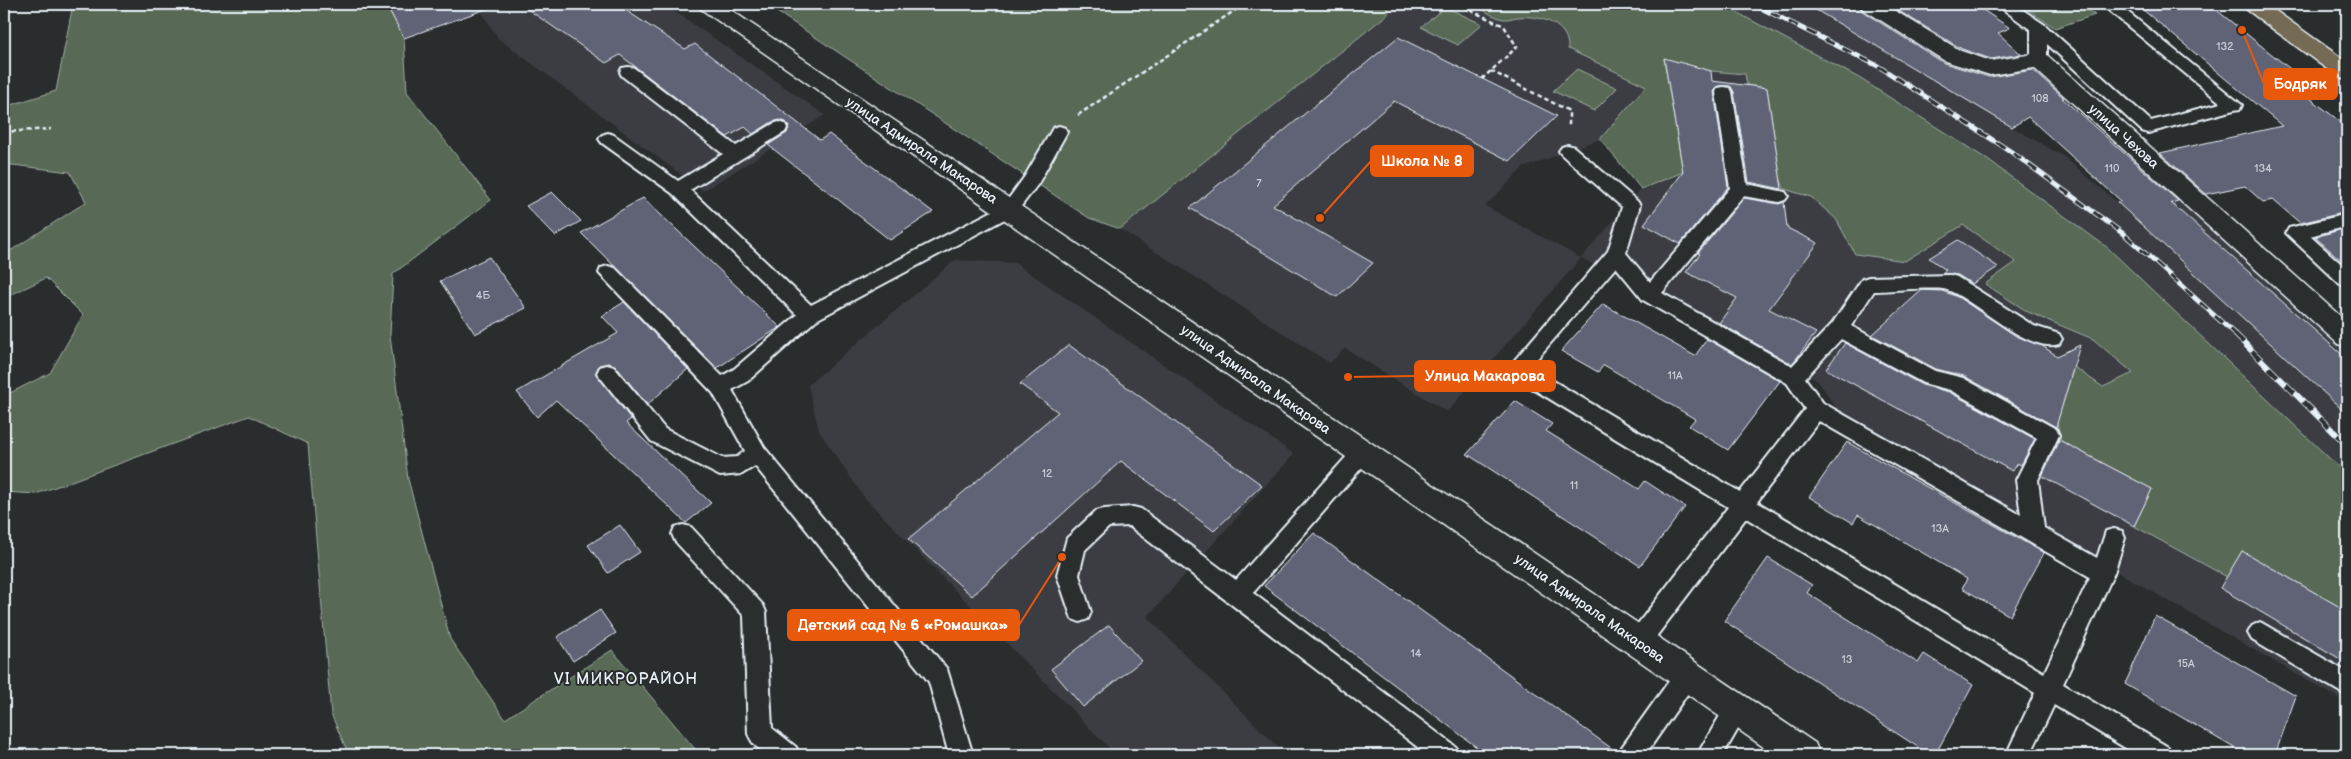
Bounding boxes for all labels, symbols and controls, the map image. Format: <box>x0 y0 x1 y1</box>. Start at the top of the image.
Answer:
house number: 132 <box>2216 40 2234 53</box>
callout: Бодряк <box>2264 69 2337 99</box>
text: Бодряк <box>2273 75 2327 94</box>
house number: 108 <box>2031 92 2049 105</box>
street label: улица Адмирала Макарова <box>843 93 1001 208</box>
street label: улица Чехова <box>2085 100 2163 173</box>
callout: Школа № 8 <box>1371 146 1473 176</box>
text: Школа № 8 <box>1381 152 1463 171</box>
house number: 110 <box>2105 162 2120 175</box>
house number: 134 <box>2254 162 2272 175</box>
house number: 7 <box>1256 177 1262 190</box>
house number: 4Б <box>476 289 491 302</box>
street label: улица Адмирала Макарова <box>1178 321 1334 438</box>
callout: Улица Макарова <box>1415 361 1555 391</box>
text: Улица Макарова <box>1425 367 1545 386</box>
house number: 11А <box>1667 369 1683 382</box>
house number: 12 <box>1042 467 1053 480</box>
house number: 11 <box>1570 479 1578 492</box>
house number: 13А <box>1931 522 1949 535</box>
street label: улица Адмирала Макарова <box>1512 550 1668 667</box>
callout: Детский сад № 6 «Ромашка» <box>788 610 1019 640</box>
text: Детский сад № 6 «Ромашка» <box>798 616 1008 635</box>
house number: 14 <box>1411 647 1422 660</box>
house number: 13 <box>1841 653 1853 666</box>
house number: 15А <box>2177 657 2195 670</box>
district label: VI МИКРОРАЙОН <box>554 670 698 689</box>

